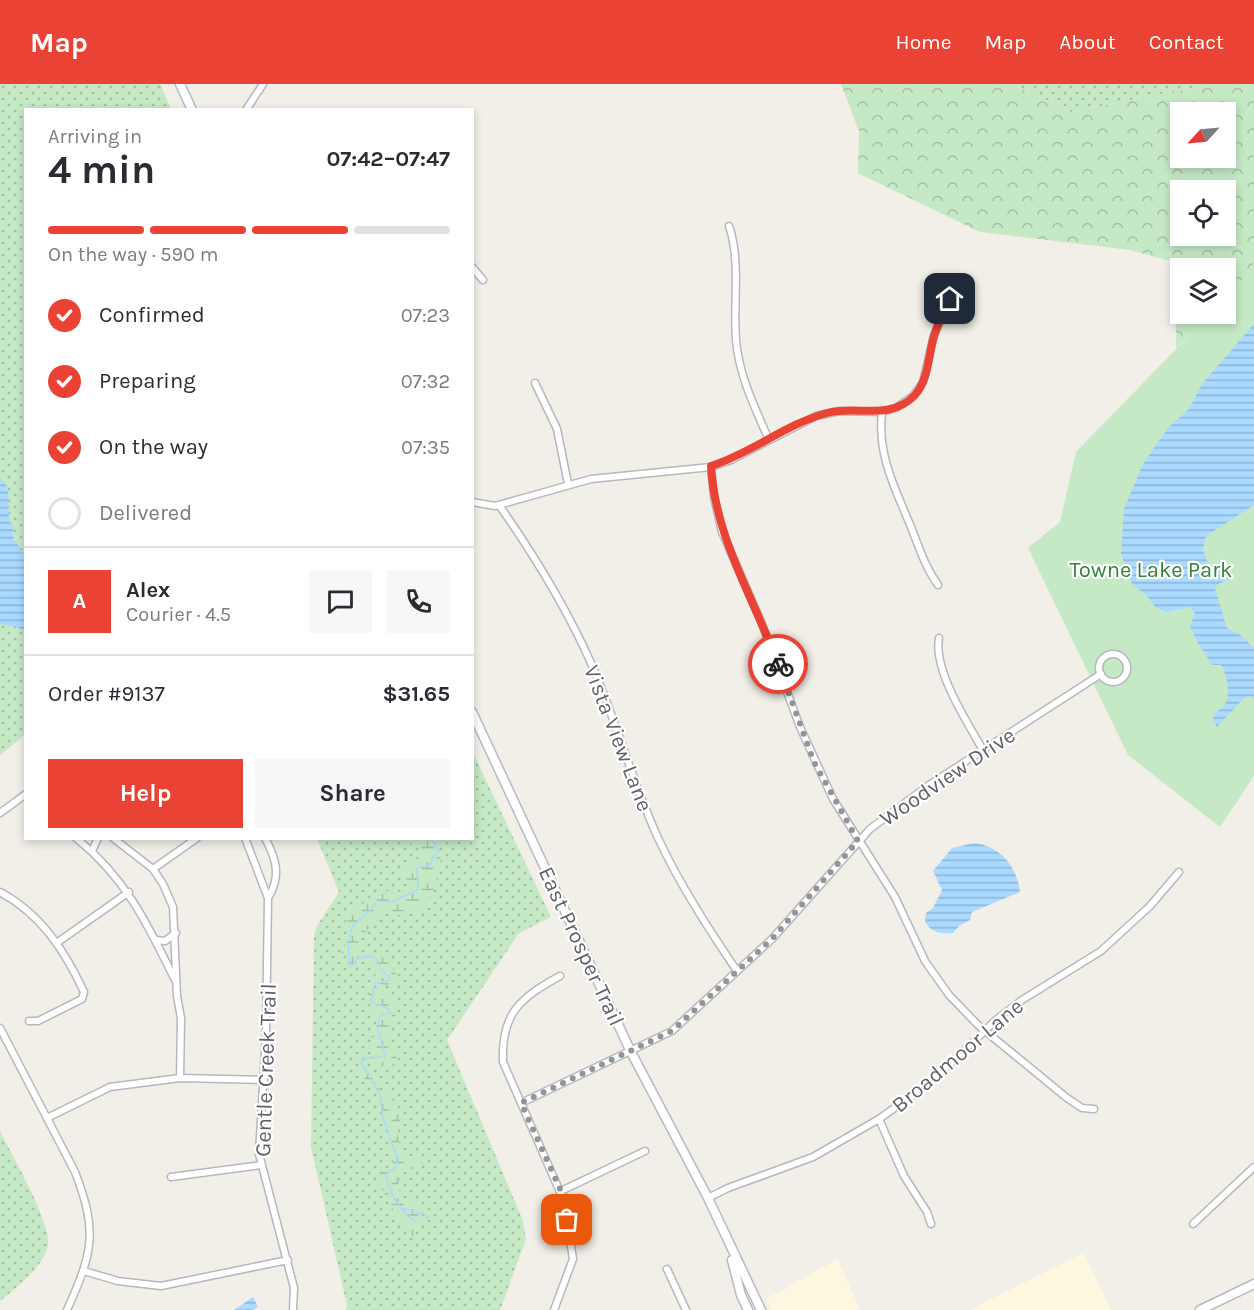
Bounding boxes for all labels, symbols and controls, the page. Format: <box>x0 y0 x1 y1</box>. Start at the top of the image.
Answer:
text: Map <box>30 26 88 59</box>
text: Home <box>896 30 952 54</box>
text: Map <box>985 30 1026 54</box>
text: About <box>1059 30 1116 54</box>
text: Contact <box>1149 30 1224 54</box>
north arrow <box>1170 102 1236 168</box>
map controls <box>1170 102 1236 324</box>
text: Arriving in <box>48 125 142 148</box>
text: 07:42–07:47 <box>326 146 450 172</box>
text: 4 min <box>48 147 155 193</box>
button: locate <box>1170 180 1236 246</box>
text: On the way · 590 m <box>48 243 218 266</box>
button: layers <box>1170 258 1236 324</box>
pin <box>924 273 975 324</box>
icon: home <box>933 282 966 315</box>
icon: check <box>48 299 81 332</box>
text: Confirmed <box>99 302 205 328</box>
text: 07:23 <box>401 304 450 327</box>
icon: check <box>48 365 81 398</box>
text: Preparing <box>99 368 196 394</box>
text: 07:32 <box>401 370 450 393</box>
icon: check <box>48 431 81 464</box>
text: On the way <box>99 434 208 460</box>
text: 07:35 <box>401 436 450 459</box>
text: Delivered <box>99 500 192 526</box>
park label: Towne Lake Park <box>1070 557 1233 583</box>
button: chat <box>309 570 372 633</box>
button: phone <box>387 570 450 633</box>
text: Alex <box>126 577 170 603</box>
text: A <box>73 588 86 614</box>
text: Courier · 4.5 <box>126 603 231 626</box>
courier <box>748 634 808 694</box>
icon: bike <box>762 648 795 681</box>
street label: Vista View Lane <box>578 662 658 815</box>
text: Order #9137 <box>48 681 165 707</box>
text: $31.65 <box>382 681 450 707</box>
street label: Woodview Drive <box>875 722 1020 832</box>
button: Help <box>48 759 243 828</box>
button: Share <box>255 759 450 828</box>
street label: East Prosper Trail <box>533 863 629 1030</box>
street label: Gentle Creek Trail <box>250 983 282 1157</box>
street label: Broadmoor Lane <box>887 993 1029 1118</box>
pin <box>541 1194 592 1245</box>
icon: bag <box>550 1203 583 1236</box>

